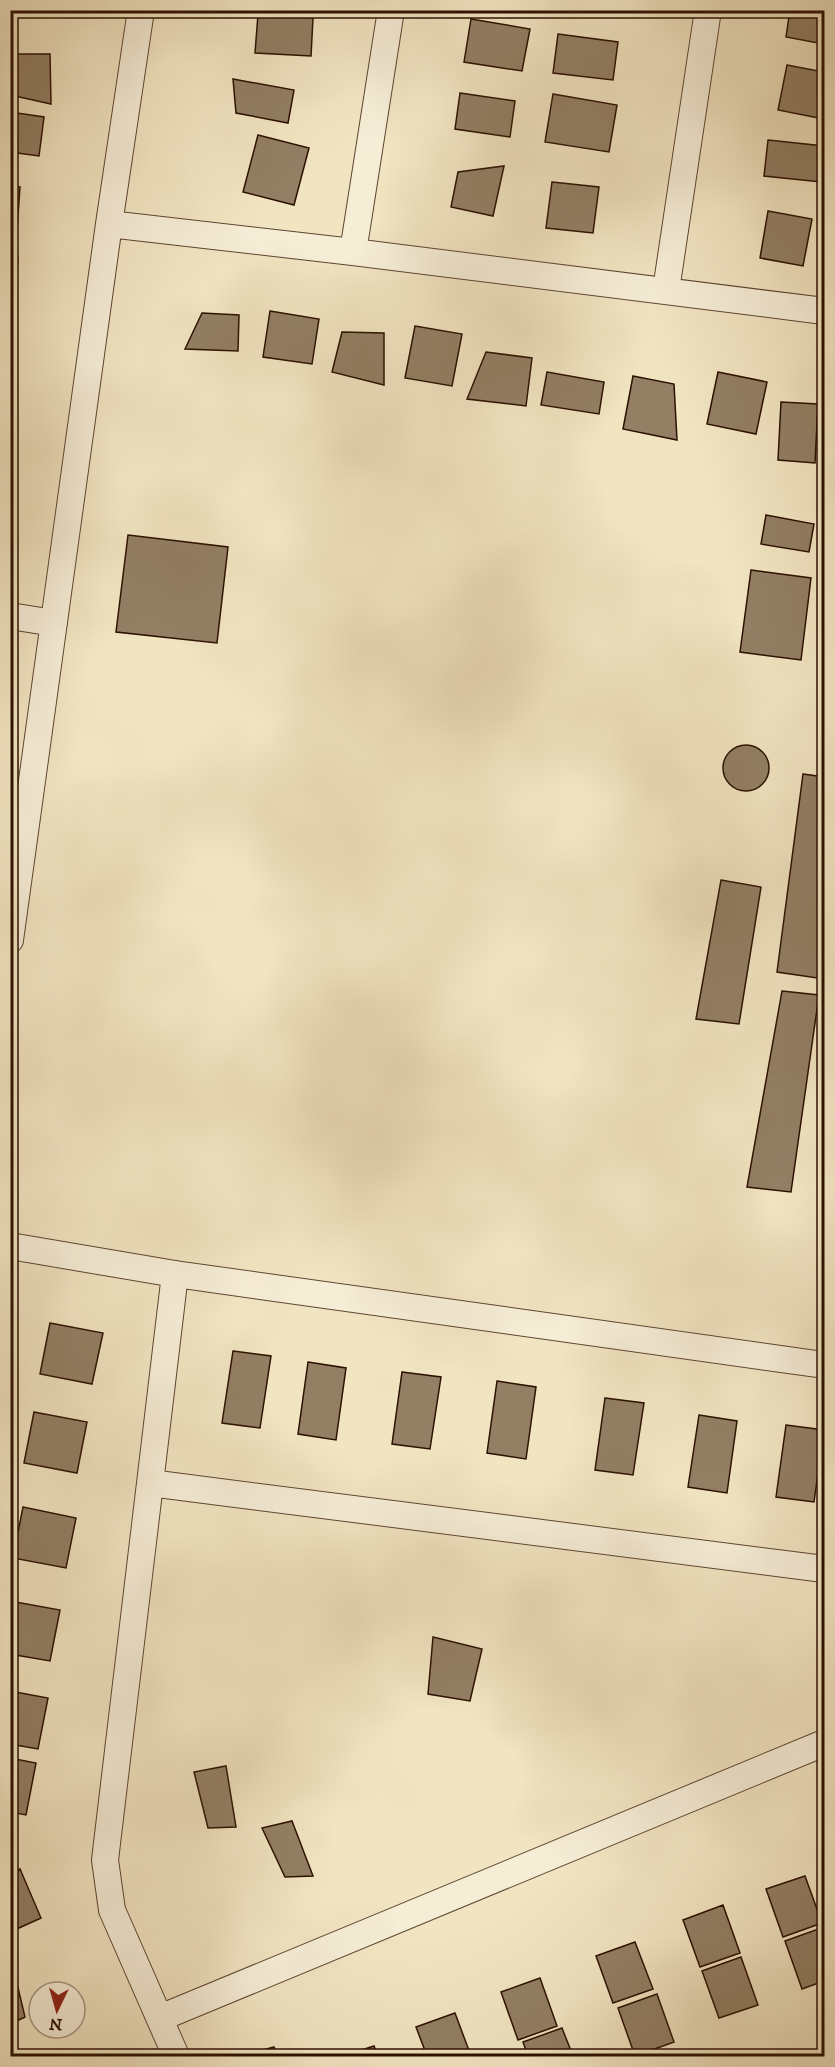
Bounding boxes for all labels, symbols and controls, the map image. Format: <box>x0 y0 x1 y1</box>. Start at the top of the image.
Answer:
north arrow <box>27 1980 87 2040</box>
text: N <box>48 2013 63 2034</box>

